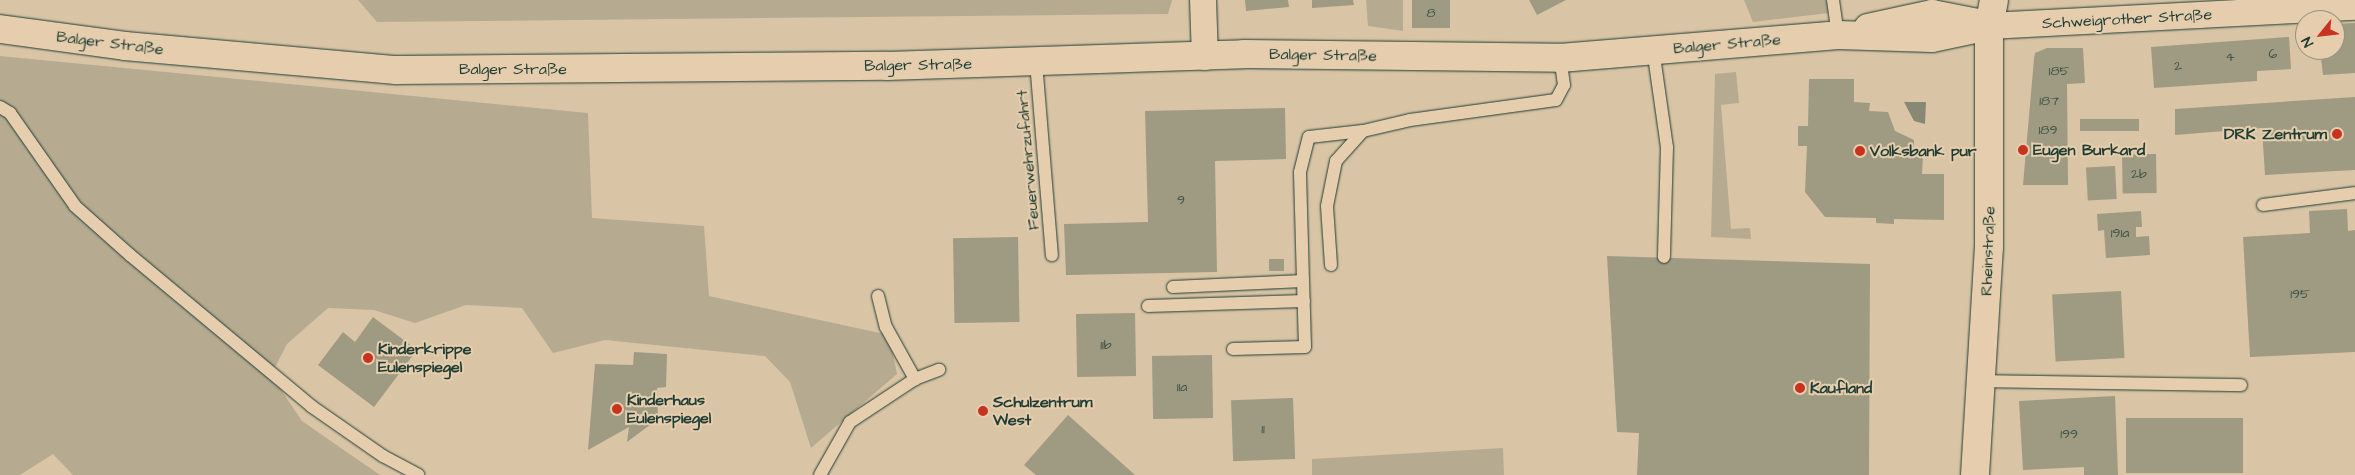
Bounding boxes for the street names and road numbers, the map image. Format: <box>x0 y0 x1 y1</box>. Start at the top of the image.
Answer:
street label: Schweigrother Straße <box>2041 5 2213 33</box>
street label: Balger Straße <box>55 27 165 59</box>
street label: Balger Straße <box>1672 30 1782 58</box>
street label: Balger Straße <box>1269 44 1377 66</box>
street label: Balger Straße <box>864 54 972 76</box>
street label: Balger Straße <box>459 59 567 79</box>
street label: Feuerwehrzufahrt <box>1012 89 1044 231</box>
street label: Rheinstraße <box>1977 206 1999 296</box>

